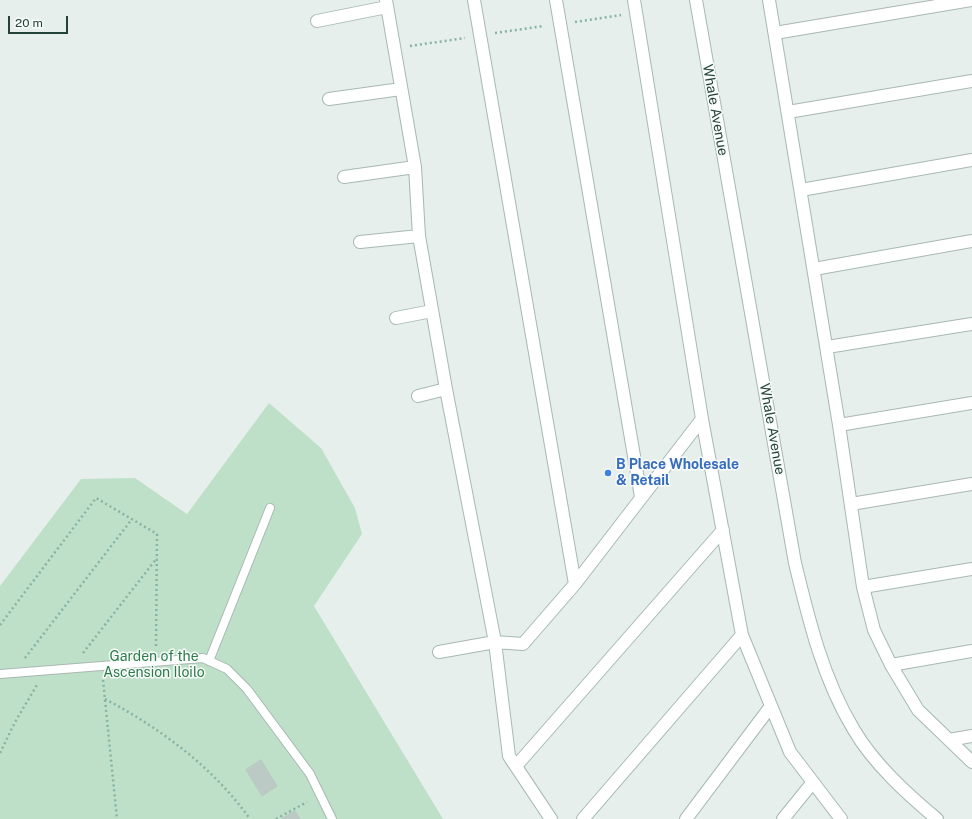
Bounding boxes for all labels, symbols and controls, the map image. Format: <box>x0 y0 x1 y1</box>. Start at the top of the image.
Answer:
scale bar <box>10 8 70 34</box>
text: 20 m <box>15 16 43 30</box>
street label: Whale Avenue <box>699 63 731 157</box>
street label: Whale Avenue <box>756 382 788 476</box>
place label: B Place Wholesale & Retail <box>616 457 739 490</box>
marker: B Place Wholesale & Retail <box>603 468 613 478</box>
park label: Garden of the Ascension Iloilo <box>103 649 205 682</box>

